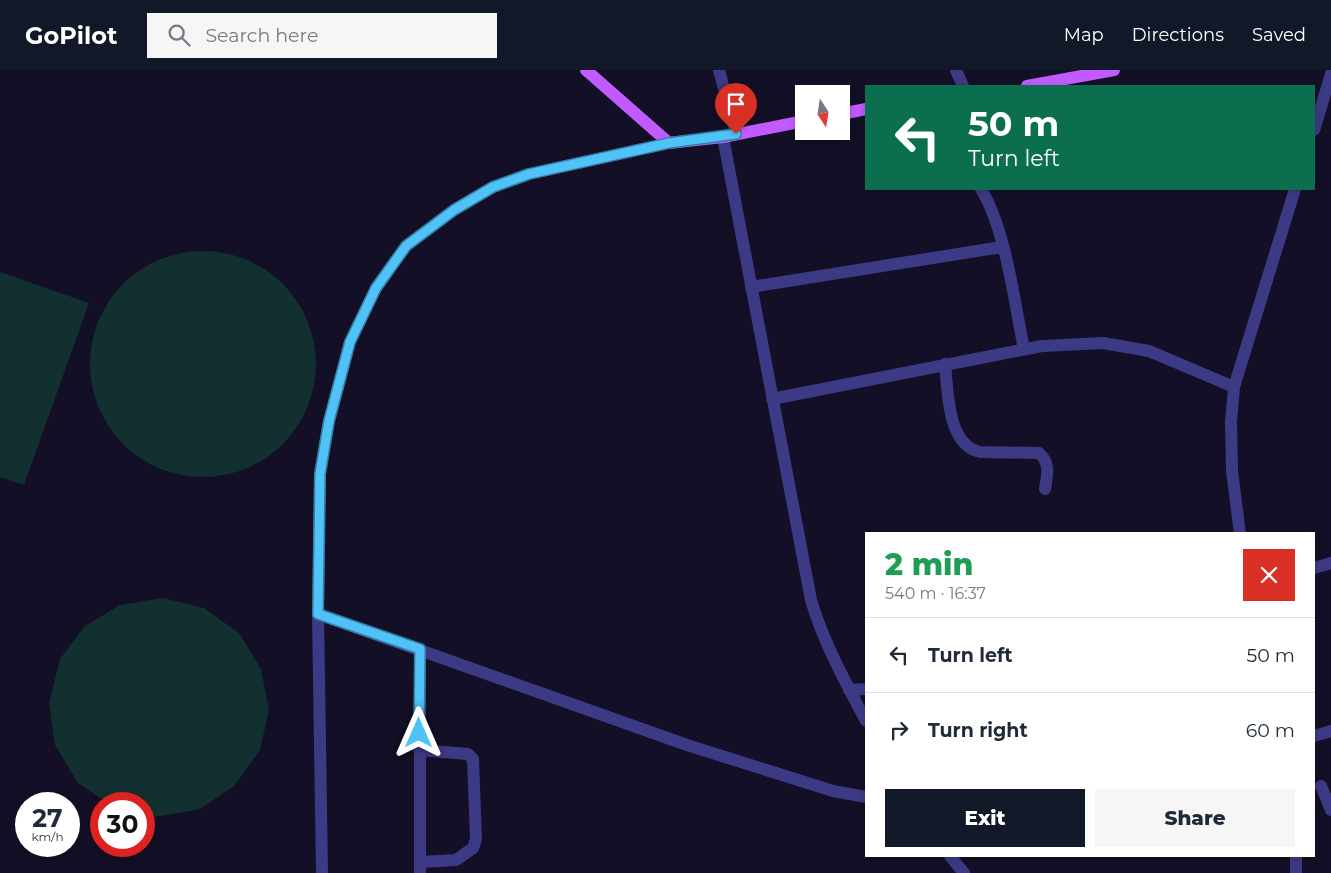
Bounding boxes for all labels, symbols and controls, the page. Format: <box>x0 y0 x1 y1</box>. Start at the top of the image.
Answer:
search box <box>147 13 497 58</box>
text: GoPilot <box>25 21 117 50</box>
icon: search <box>165 21 193 49</box>
text: Search here <box>205 24 318 47</box>
text: Map <box>1064 24 1104 46</box>
text: Directions <box>1132 24 1224 46</box>
text: Saved <box>1252 24 1306 46</box>
pin <box>715 83 757 134</box>
north arrow <box>795 85 850 140</box>
map controls <box>795 85 850 140</box>
icon: arrive <box>722 90 750 118</box>
text: 50 m <box>968 102 1059 145</box>
icon: left <box>885 105 950 170</box>
text: Turn left <box>968 145 1060 172</box>
text: 2 min <box>885 546 973 583</box>
button: close <box>1243 549 1295 601</box>
text: 540 m · 16:37 <box>885 584 986 603</box>
icon: left <box>885 641 913 669</box>
text: Turn left <box>928 644 1013 667</box>
text: 50 m <box>1247 644 1295 667</box>
position arrow <box>392 706 444 758</box>
icon: right <box>885 716 913 744</box>
text: Turn right <box>928 719 1028 742</box>
text: 60 m <box>1246 719 1295 742</box>
button: Exit <box>885 789 1085 847</box>
button: Share <box>1095 789 1295 847</box>
speed limit sign: 30 <box>90 792 155 857</box>
text: 27 <box>32 803 63 833</box>
text: km/h <box>31 829 64 844</box>

